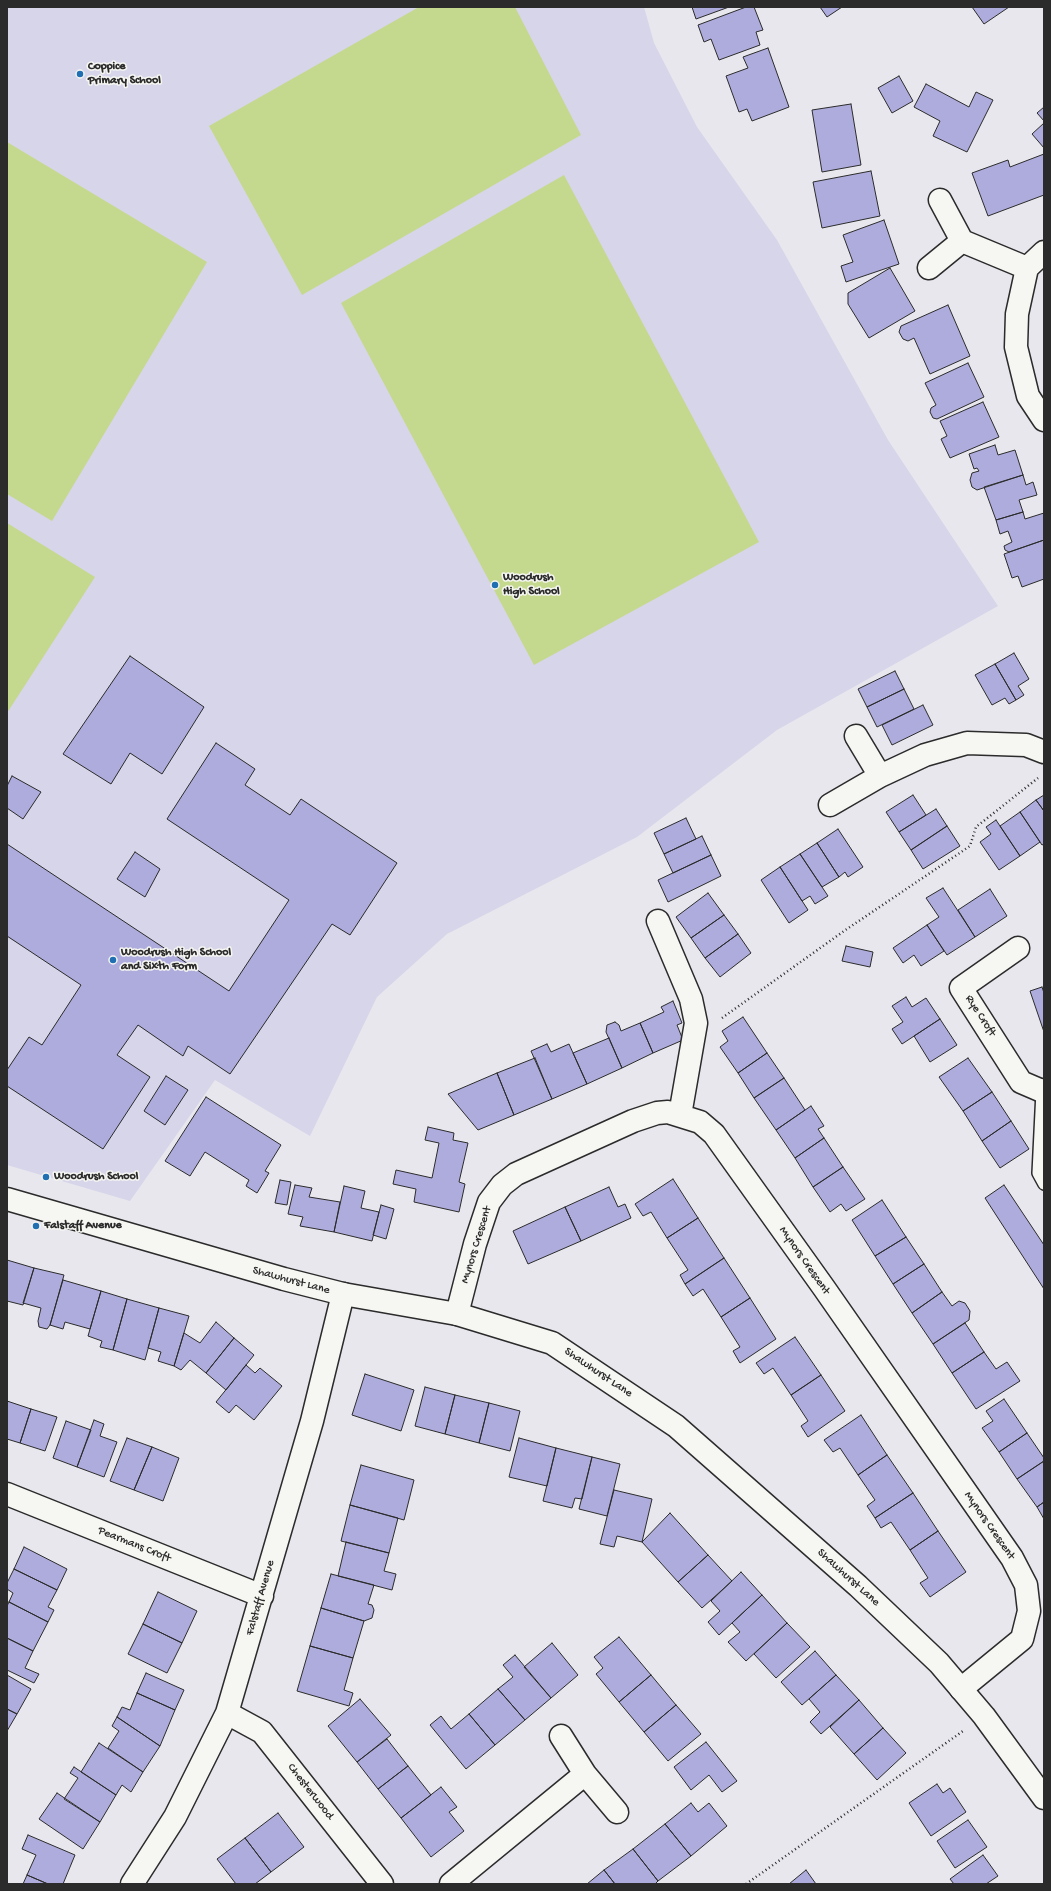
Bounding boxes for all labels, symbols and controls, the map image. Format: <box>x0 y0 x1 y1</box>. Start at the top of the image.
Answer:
place label: Coppice Primary School <box>88 60 161 88</box>
marker: Coppice Primary School <box>75 69 85 79</box>
place label: Woodrush High School <box>503 571 560 599</box>
marker: Woodrush High School <box>490 580 500 590</box>
place label: Woodrush High School and Sixth Form <box>121 946 231 974</box>
marker: Woodrush High School and Sixth Form <box>108 955 118 965</box>
street label: Rye Croft <box>961 992 999 1040</box>
place label: Woodrush School <box>54 1170 138 1184</box>
marker: Woodrush School <box>41 1172 51 1182</box>
street label: Mynors Crescent <box>458 1205 496 1285</box>
place label: Falstaff Avenue <box>44 1219 122 1233</box>
marker: Falstaff Avenue <box>31 1221 41 1231</box>
street label: Mynors Crescent <box>775 1224 833 1298</box>
street label: Shawhurst Lane <box>251 1264 331 1298</box>
street label: Shawhurst Lane <box>561 1345 635 1401</box>
street label: Mynors Crescent <box>960 1489 1018 1563</box>
street label: Pearmans Croft <box>95 1524 173 1566</box>
street label: Shawhurst Lane <box>814 1546 882 1610</box>
street label: Falstaff Avenue <box>243 1559 279 1637</box>
street label: Chesterwood <box>283 1761 337 1823</box>

